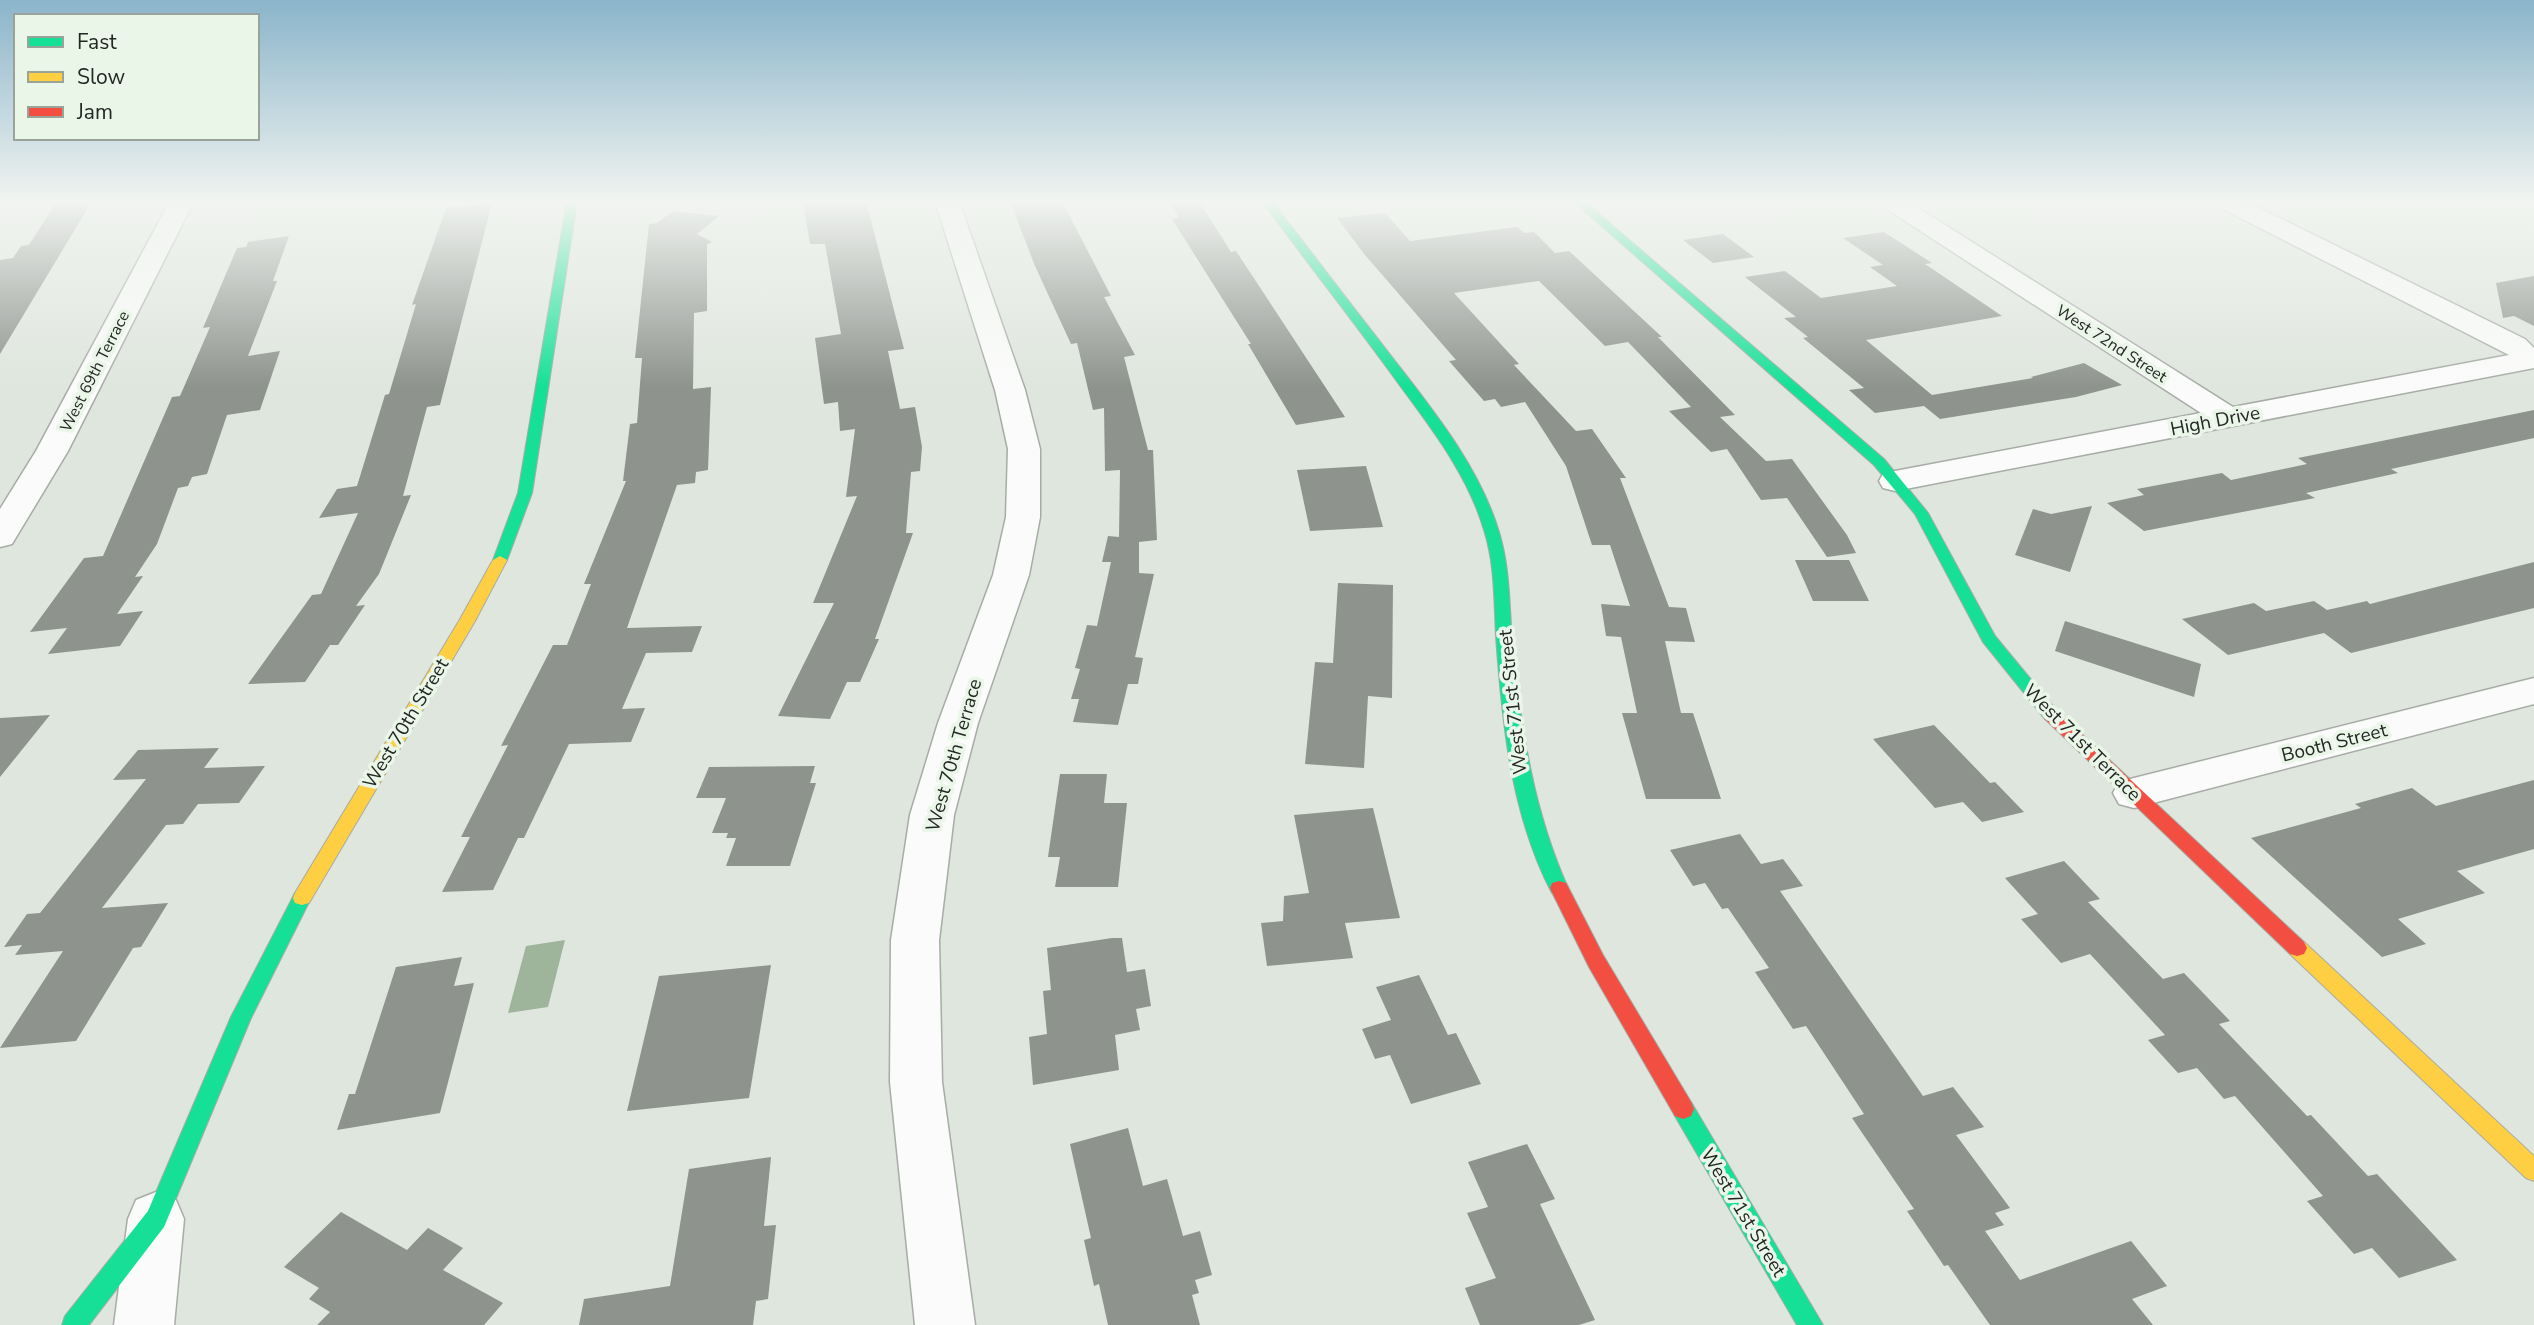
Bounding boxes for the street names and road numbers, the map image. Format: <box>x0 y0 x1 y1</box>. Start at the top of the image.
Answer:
street label: West 72nd Street <box>2052 300 2171 388</box>
street label: West 69th Terrace <box>55 307 135 436</box>
street label: High Drive <box>2168 400 2262 442</box>
street label: West 71st Street <box>1492 628 1534 776</box>
street label: West 70th Street <box>357 653 455 793</box>
street label: West 70th Terrace <box>920 676 988 835</box>
street label: West 71st Terrace <box>2018 678 2147 807</box>
street label: Booth Street <box>2279 717 2390 769</box>
street label: West 71st Street <box>1694 1143 1792 1282</box>

